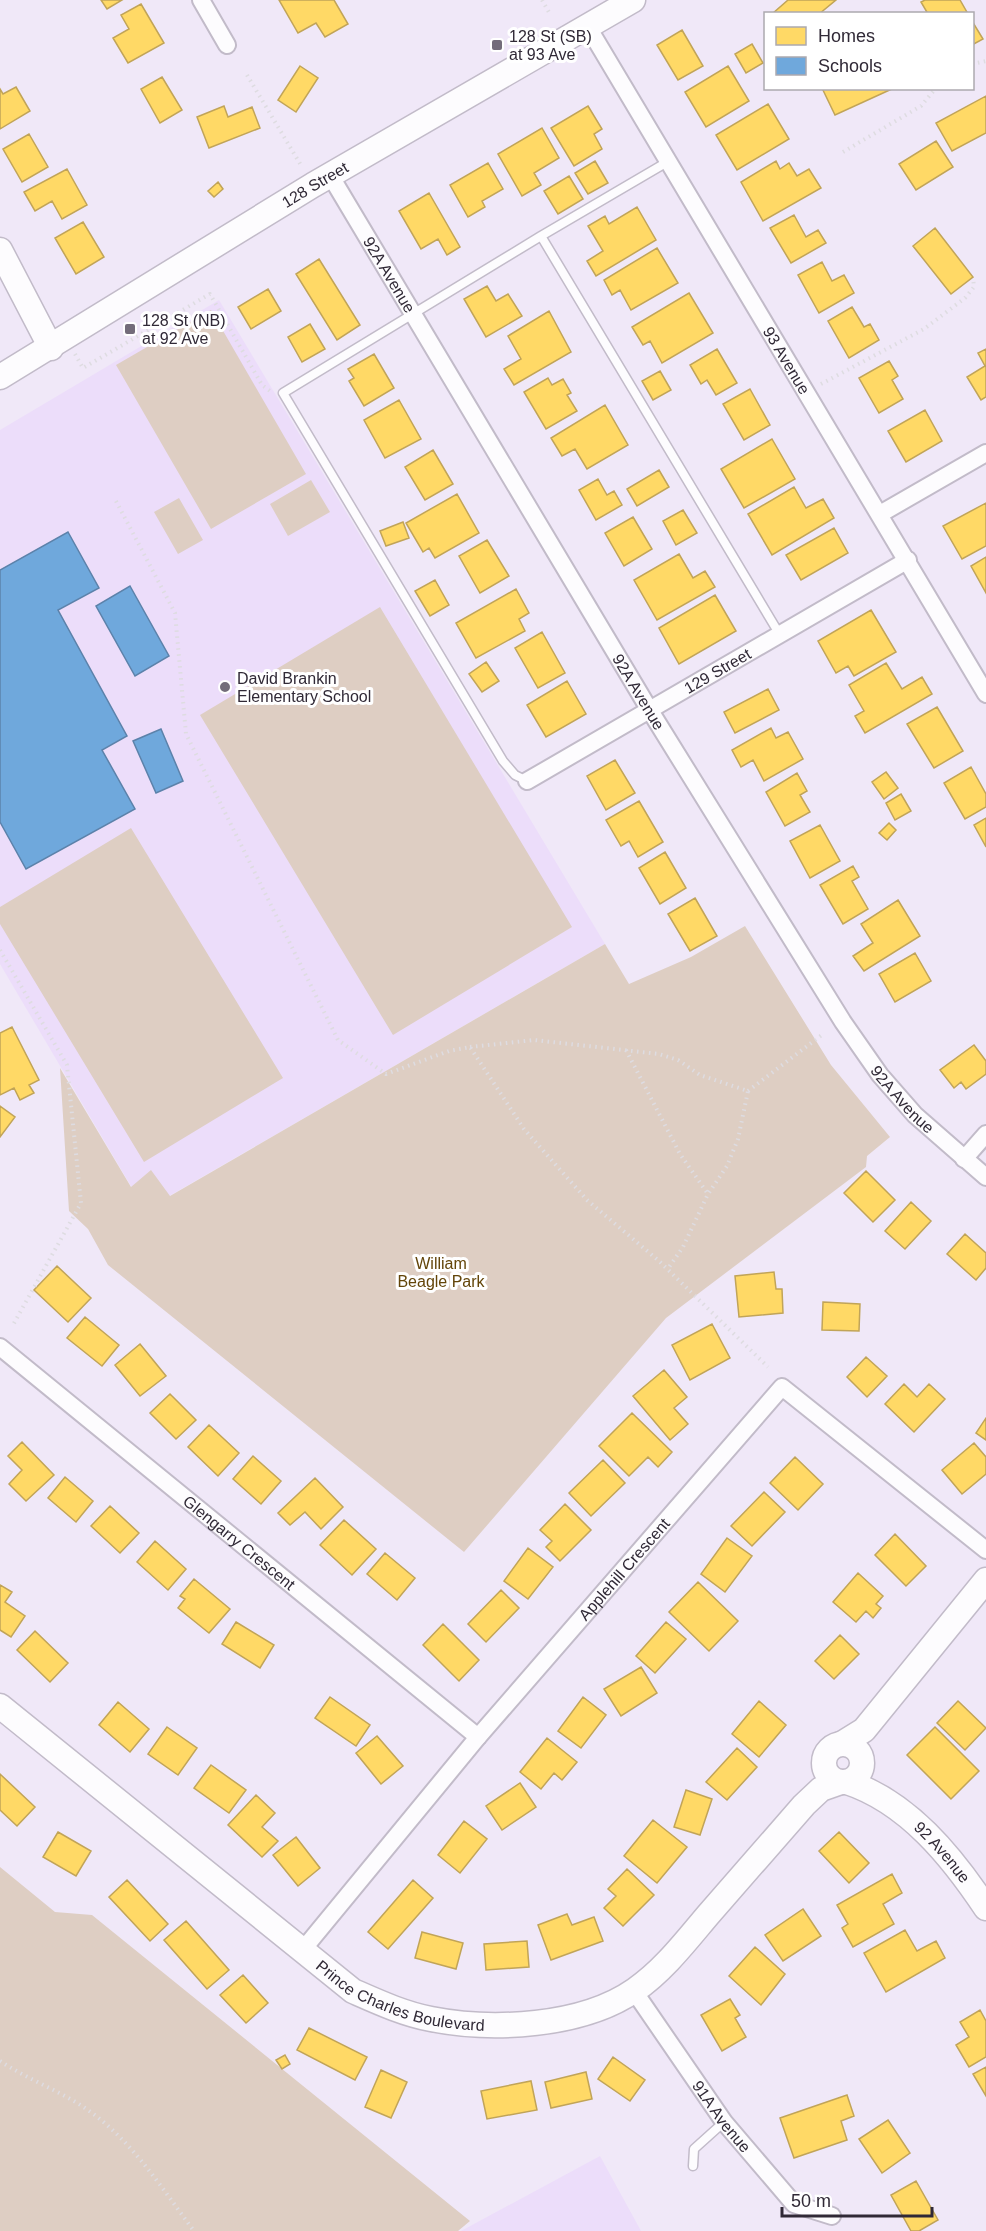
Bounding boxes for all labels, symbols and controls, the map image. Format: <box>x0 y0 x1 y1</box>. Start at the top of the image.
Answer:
legend <box>764 12 974 90</box>
text: Homes <box>818 26 875 46</box>
place label: 128 St (SB) at 93 Ave <box>509 28 592 63</box>
marker: 128 St (SB) at 93 Ave <box>490 38 504 52</box>
text: Schools <box>818 56 882 76</box>
street label: 128 Street <box>279 158 351 211</box>
street label: 92A Avenue <box>360 234 419 316</box>
place label: 128 St (NB) at 92 Ave <box>142 312 226 347</box>
marker: 128 St (NB) at 92 Ave <box>123 322 137 336</box>
street label: 93 Avenue <box>760 323 813 397</box>
street label: 129 Street <box>681 644 754 697</box>
street label: 92A Avenue <box>610 651 668 733</box>
place label: David Brankin Elementary School <box>237 670 371 705</box>
marker: David Brankin Elementary School <box>218 680 232 694</box>
street label: 92A Avenue <box>868 1062 938 1136</box>
park label: William Beagle Park <box>397 1255 486 1290</box>
street label: Glengarry Crescent <box>180 1492 299 1593</box>
street label: Applehill Crescent <box>575 1514 673 1623</box>
street label: 92 Avenue <box>911 1818 974 1886</box>
street label: Prince Charles Boulevard <box>313 1956 485 2033</box>
street label: 91A Avenue <box>690 2077 754 2155</box>
scale bar <box>782 2180 932 2218</box>
text: 50 m <box>791 2191 831 2211</box>

